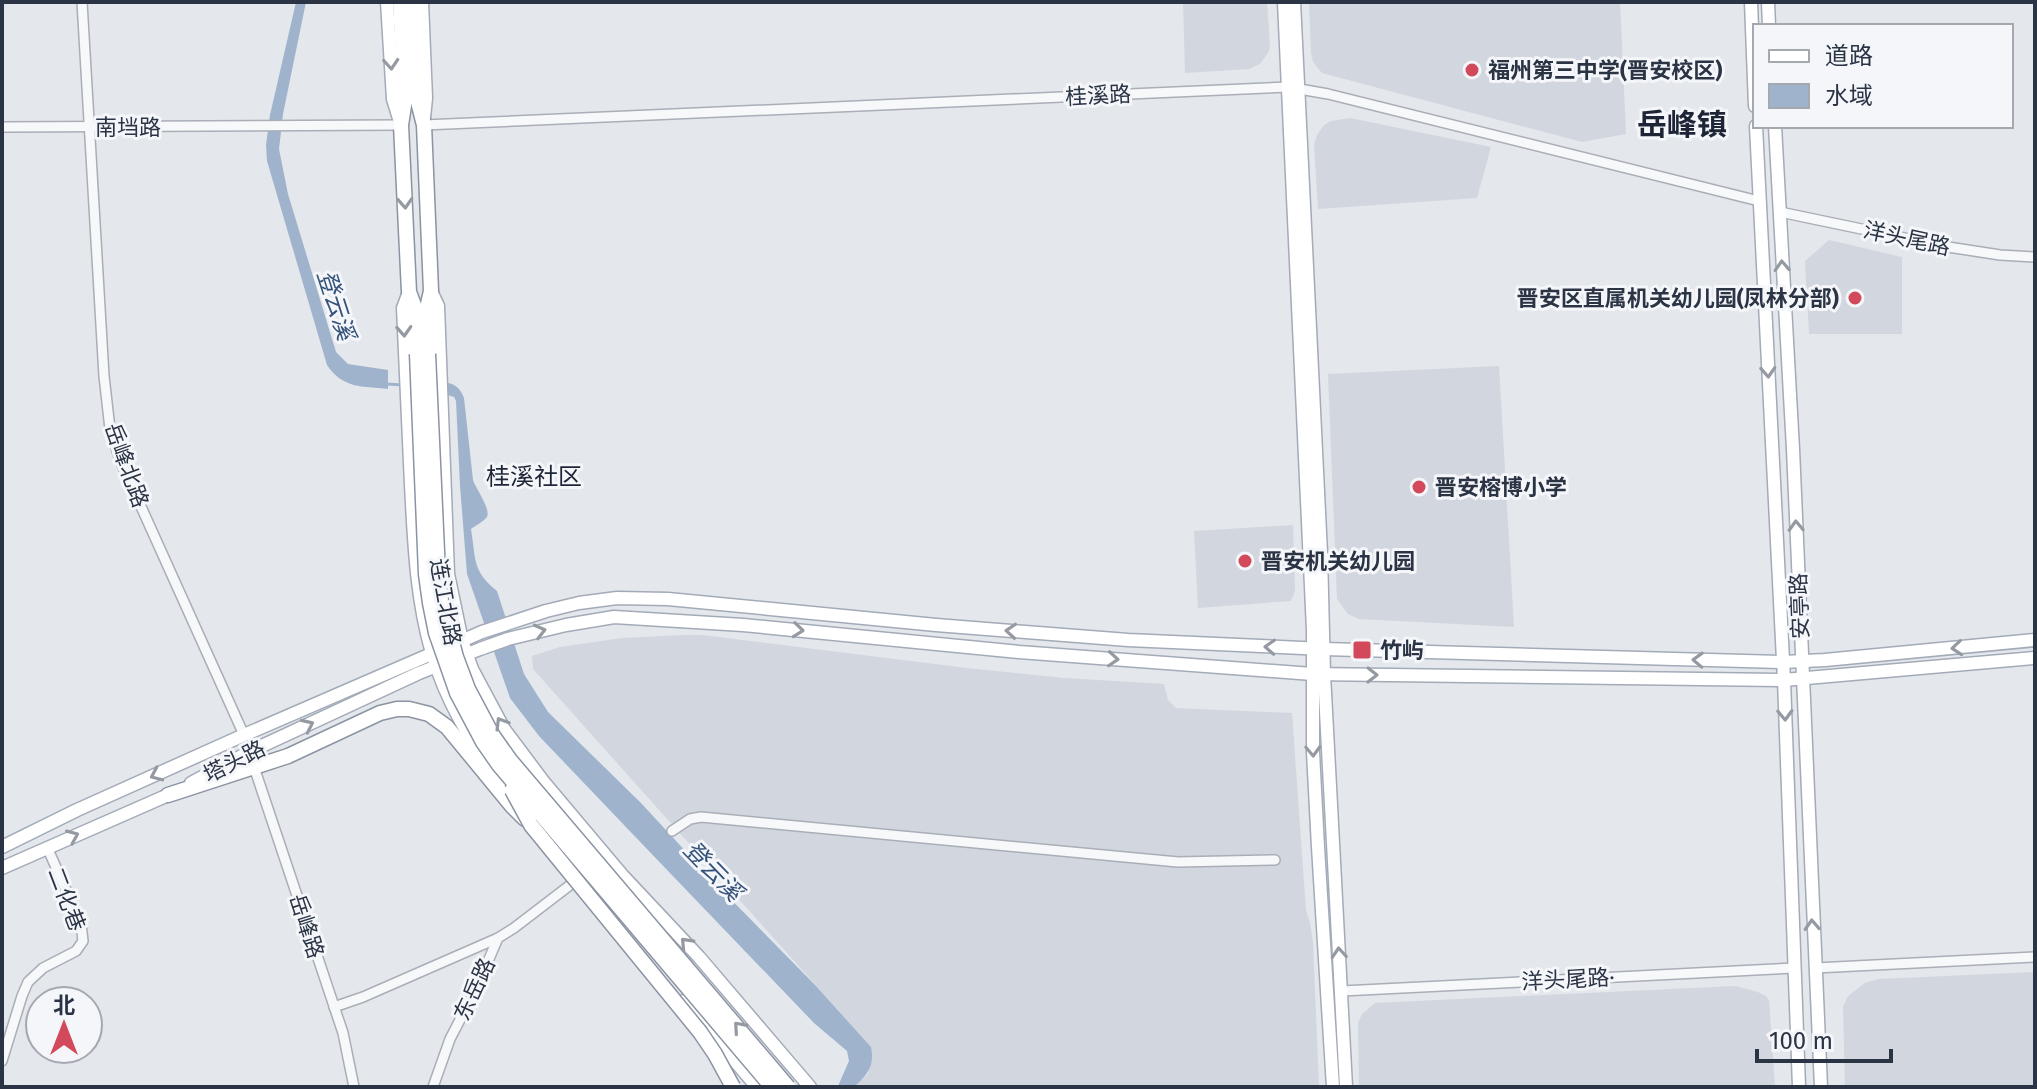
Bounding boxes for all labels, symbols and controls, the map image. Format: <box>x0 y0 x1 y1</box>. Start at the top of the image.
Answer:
legend <box>1753 24 2013 128</box>
text: 道路 <box>1825 42 1873 70</box>
place label: 福州第三中学(晋安校区) <box>1488 57 1722 84</box>
one-way arrow <box>382 58 399 71</box>
marker: 福州第三中学(晋安校区) <box>1463 61 1481 79</box>
street label: 桂溪路 <box>1064 80 1132 111</box>
text: 水域 <box>1825 82 1873 110</box>
district label: 岳峰镇 <box>1637 107 1727 143</box>
street label: 南垱路 <box>95 114 161 141</box>
one-way arrow <box>397 197 414 210</box>
street label: 洋头尾路 <box>1861 216 1953 261</box>
one-way arrow <box>1774 259 1791 272</box>
water label: 登云溪 <box>312 266 361 346</box>
place label: 晋安区直属机关幼儿园(凤林分部) <box>1517 285 1839 312</box>
marker: 晋安区直属机关幼儿园(凤林分部) <box>1846 289 1864 307</box>
one-way arrow <box>395 325 412 338</box>
one-way arrow <box>1759 366 1776 379</box>
street label: 岳峰北路 <box>99 419 154 511</box>
district label: 桂溪社区 <box>486 463 582 491</box>
place label: 晋安榕博小学 <box>1435 474 1567 501</box>
marker: 晋安榕博小学 <box>1410 478 1428 496</box>
one-way arrow <box>1787 519 1804 532</box>
place label: 晋安机关幼儿园 <box>1261 548 1415 575</box>
marker: 晋安机关幼儿园 <box>1236 552 1254 570</box>
street label: 连江北路 <box>425 556 466 648</box>
street label: 安亭路 <box>1785 573 1814 639</box>
one-way arrow <box>792 621 805 638</box>
one-way arrow <box>1004 623 1017 640</box>
one-way arrow <box>533 624 547 641</box>
place label: 竹屿 <box>1380 637 1424 664</box>
one-way arrow <box>1263 638 1276 655</box>
marker: 竹屿 <box>1351 639 1373 661</box>
one-way arrow <box>1950 639 1963 656</box>
one-way arrow <box>1107 650 1120 667</box>
one-way arrow <box>1691 651 1704 668</box>
one-way arrow <box>1366 666 1379 684</box>
one-way arrow <box>1777 709 1794 722</box>
one-way arrow <box>495 717 510 732</box>
one-way arrow <box>300 719 314 735</box>
street label: 塔头路 <box>199 734 270 788</box>
one-way arrow <box>1305 745 1322 758</box>
one-way arrow <box>149 765 164 781</box>
one-way arrow <box>65 829 79 845</box>
water label: 登云溪 <box>678 835 750 909</box>
street label: 二化巷 <box>42 864 91 935</box>
street label: 岳峰路 <box>283 891 330 962</box>
one-way arrow <box>1804 918 1821 931</box>
one-way arrow <box>681 938 696 952</box>
one-way arrow <box>1331 946 1348 959</box>
street label: 东岳路 <box>448 954 501 1025</box>
street label: 洋头尾路· <box>1521 964 1615 995</box>
north arrow <box>24 985 104 1065</box>
text: 北 <box>53 992 75 1019</box>
scale bar <box>1757 1013 1891 1063</box>
one-way arrow <box>734 1022 749 1036</box>
text: 100 m <box>1769 1027 1833 1055</box>

